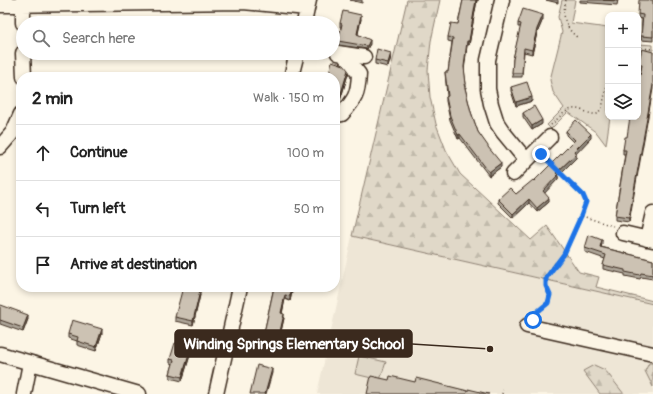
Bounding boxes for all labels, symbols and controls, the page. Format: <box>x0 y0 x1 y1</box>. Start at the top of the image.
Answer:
map controls <box>605 12 641 120</box>
button: + <box>605 12 641 48</box>
search box <box>16 16 340 60</box>
icon: search <box>30 27 52 49</box>
text: Search here <box>62 29 135 48</box>
button: − <box>605 48 641 84</box>
button: layers <box>605 84 641 120</box>
text: 2 min <box>32 88 73 109</box>
text: Walk · 150 m <box>253 90 324 106</box>
icon: ahead <box>32 142 54 164</box>
text: Continue <box>70 143 128 162</box>
text: 100 m <box>287 145 324 161</box>
route end <box>532 145 550 163</box>
icon: left <box>32 198 54 220</box>
text: Turn left <box>70 199 126 218</box>
text: 50 m <box>294 201 324 217</box>
icon: arrive <box>32 254 54 276</box>
text: Arrive at destination <box>70 255 197 274</box>
route start <box>524 311 542 329</box>
callout: Winding Springs Elementary School <box>175 330 412 357</box>
text: Winding Springs Elementary School <box>183 335 405 354</box>

